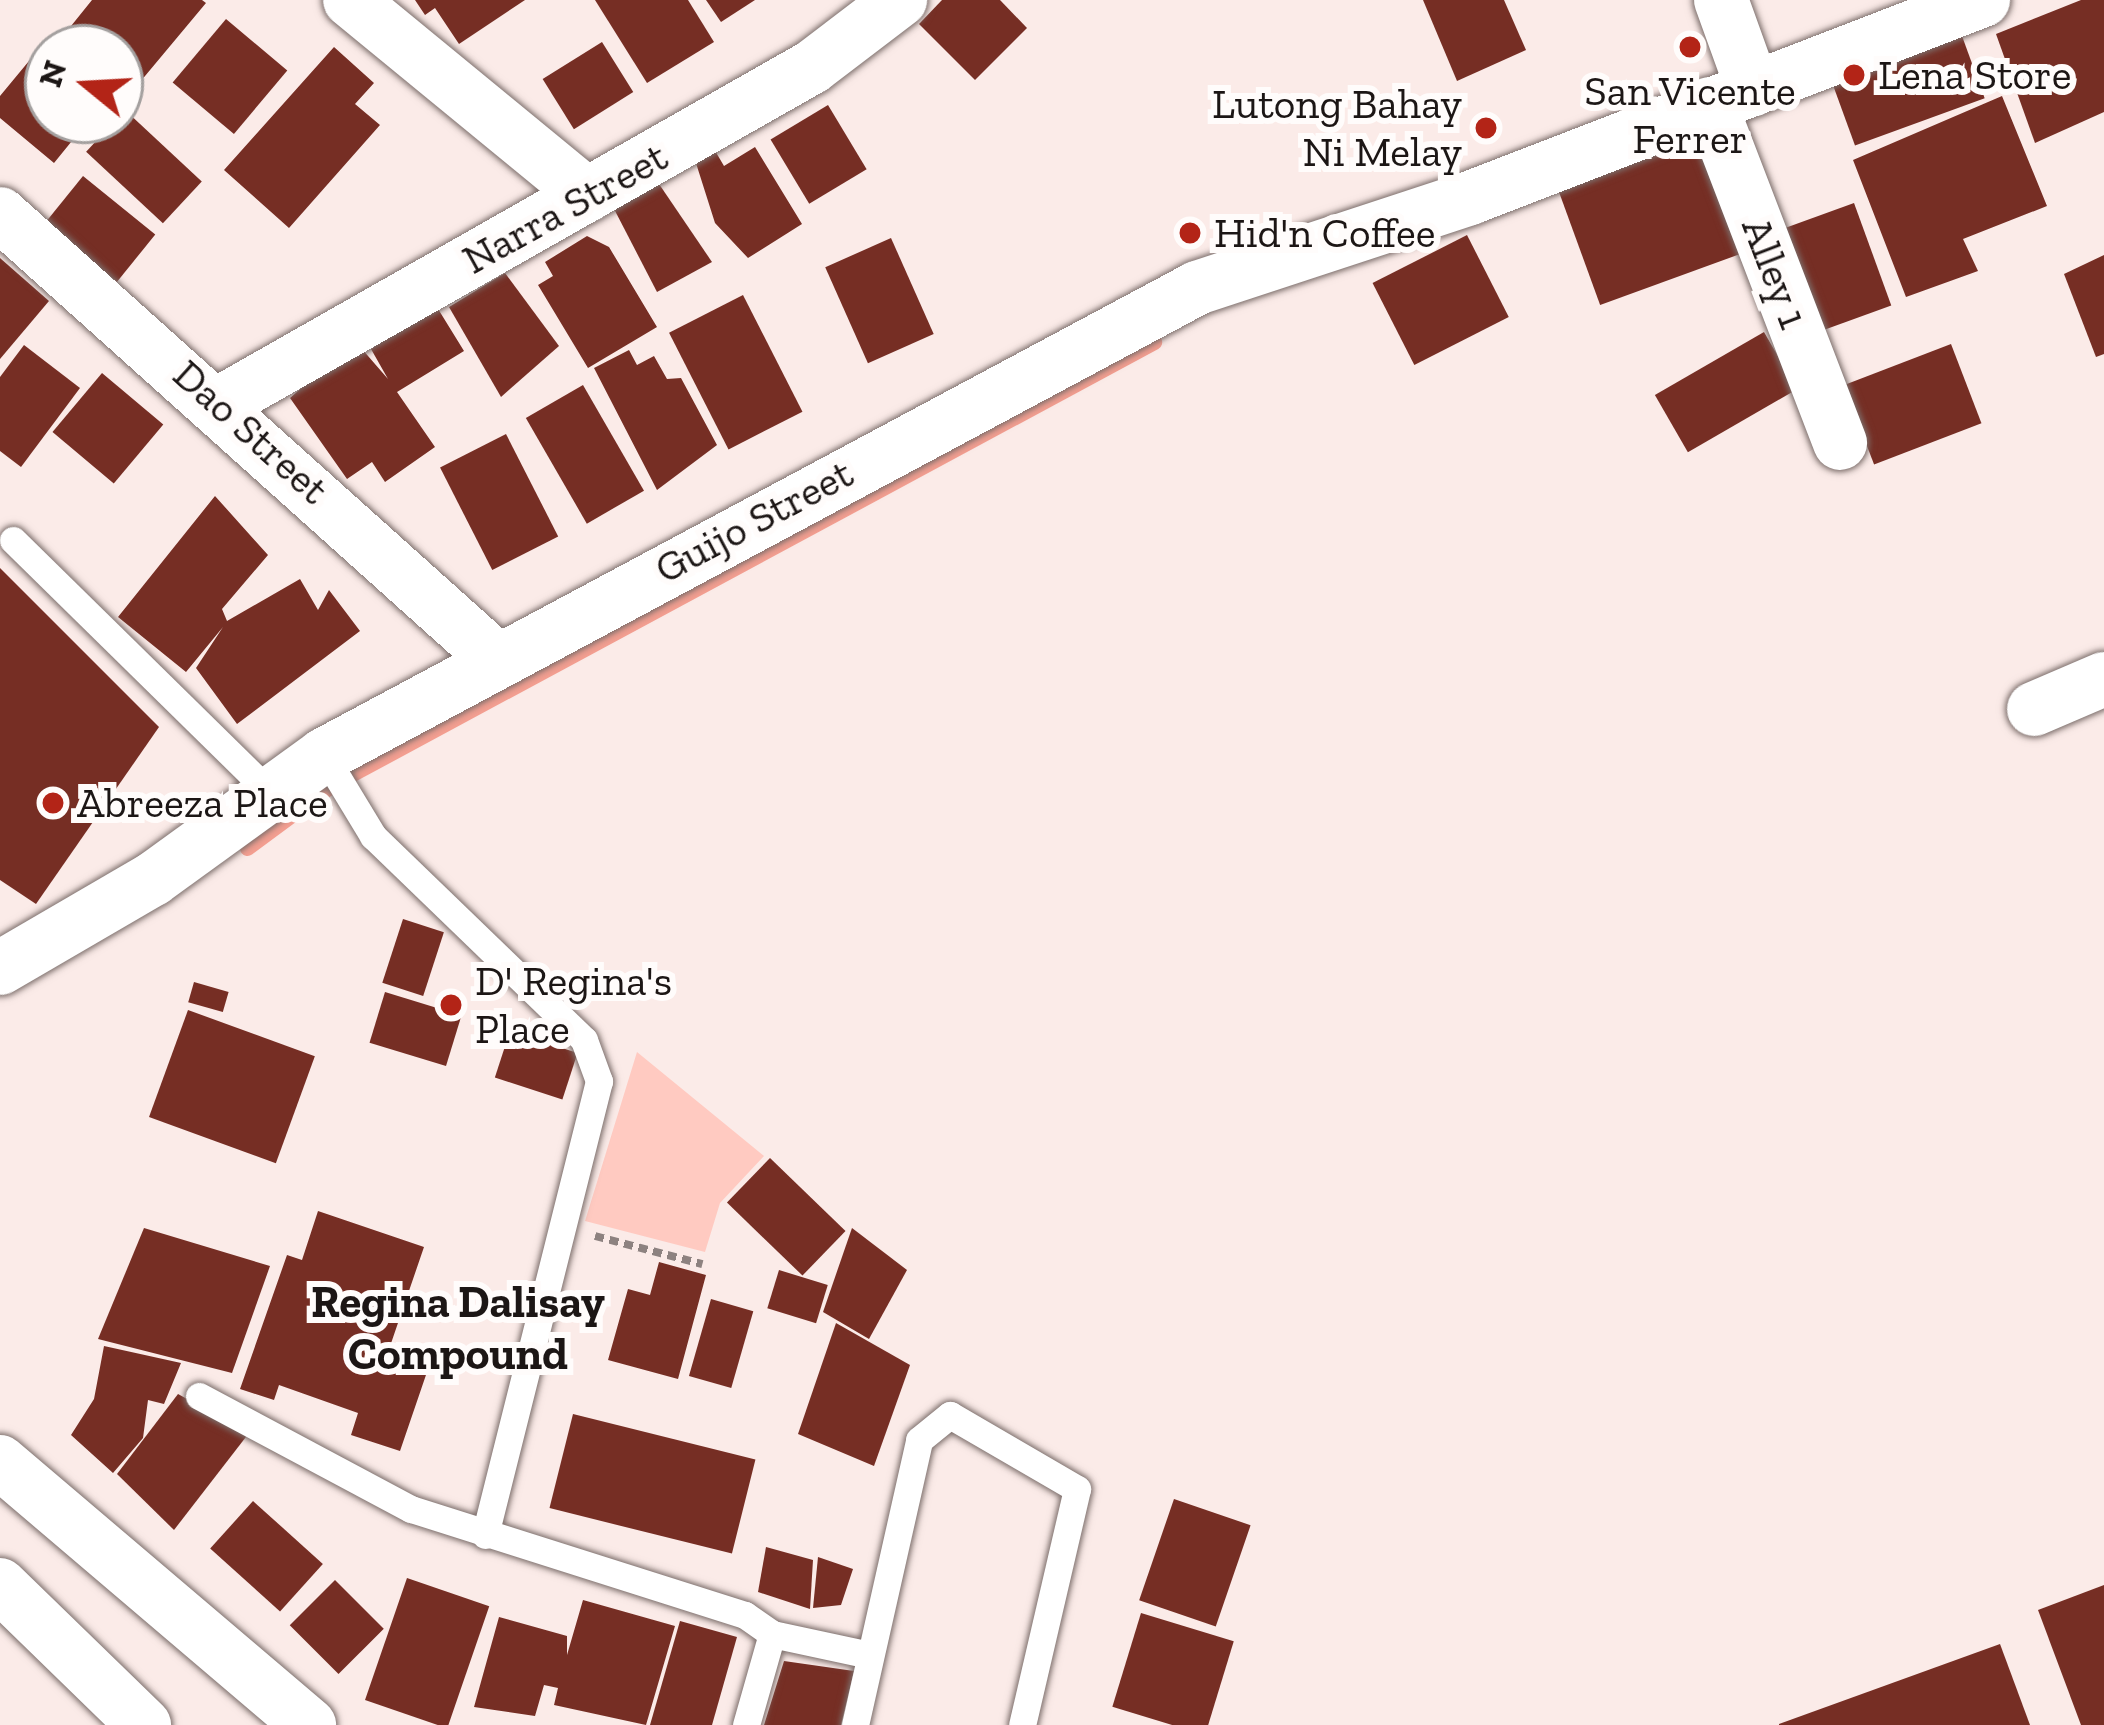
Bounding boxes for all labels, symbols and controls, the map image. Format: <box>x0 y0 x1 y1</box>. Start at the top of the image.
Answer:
north arrow <box>24 24 144 144</box>
marker: San Vicente Ferrer <box>1677 34 1703 60</box>
place label: Lena Store <box>1878 50 2071 100</box>
text: N <box>30 56 75 92</box>
marker: Lena Store <box>1841 62 1867 88</box>
place label: San Vicente Ferrer <box>1584 66 1796 164</box>
place label: Lutong Bahay Ni Melay <box>1212 79 1462 178</box>
marker: Lutong Bahay Ni Melay <box>1473 115 1499 141</box>
street label: Narra Street <box>454 131 676 285</box>
place label: Hid'n Coffee <box>1214 208 1436 258</box>
street label: Alley 1 <box>1731 210 1819 336</box>
marker: Hid'n Coffee <box>1177 220 1203 246</box>
street label: Dao Street <box>163 349 339 515</box>
street label: Guijo Street <box>647 448 861 594</box>
place label: Abreeza Place <box>77 778 328 828</box>
marker: Abreeza Place <box>40 790 66 816</box>
place label: D' Regina's Place <box>475 956 672 1054</box>
marker: D' Regina's Place <box>438 992 464 1018</box>
district label: Regina Dalisay Compound <box>311 1276 605 1382</box>

